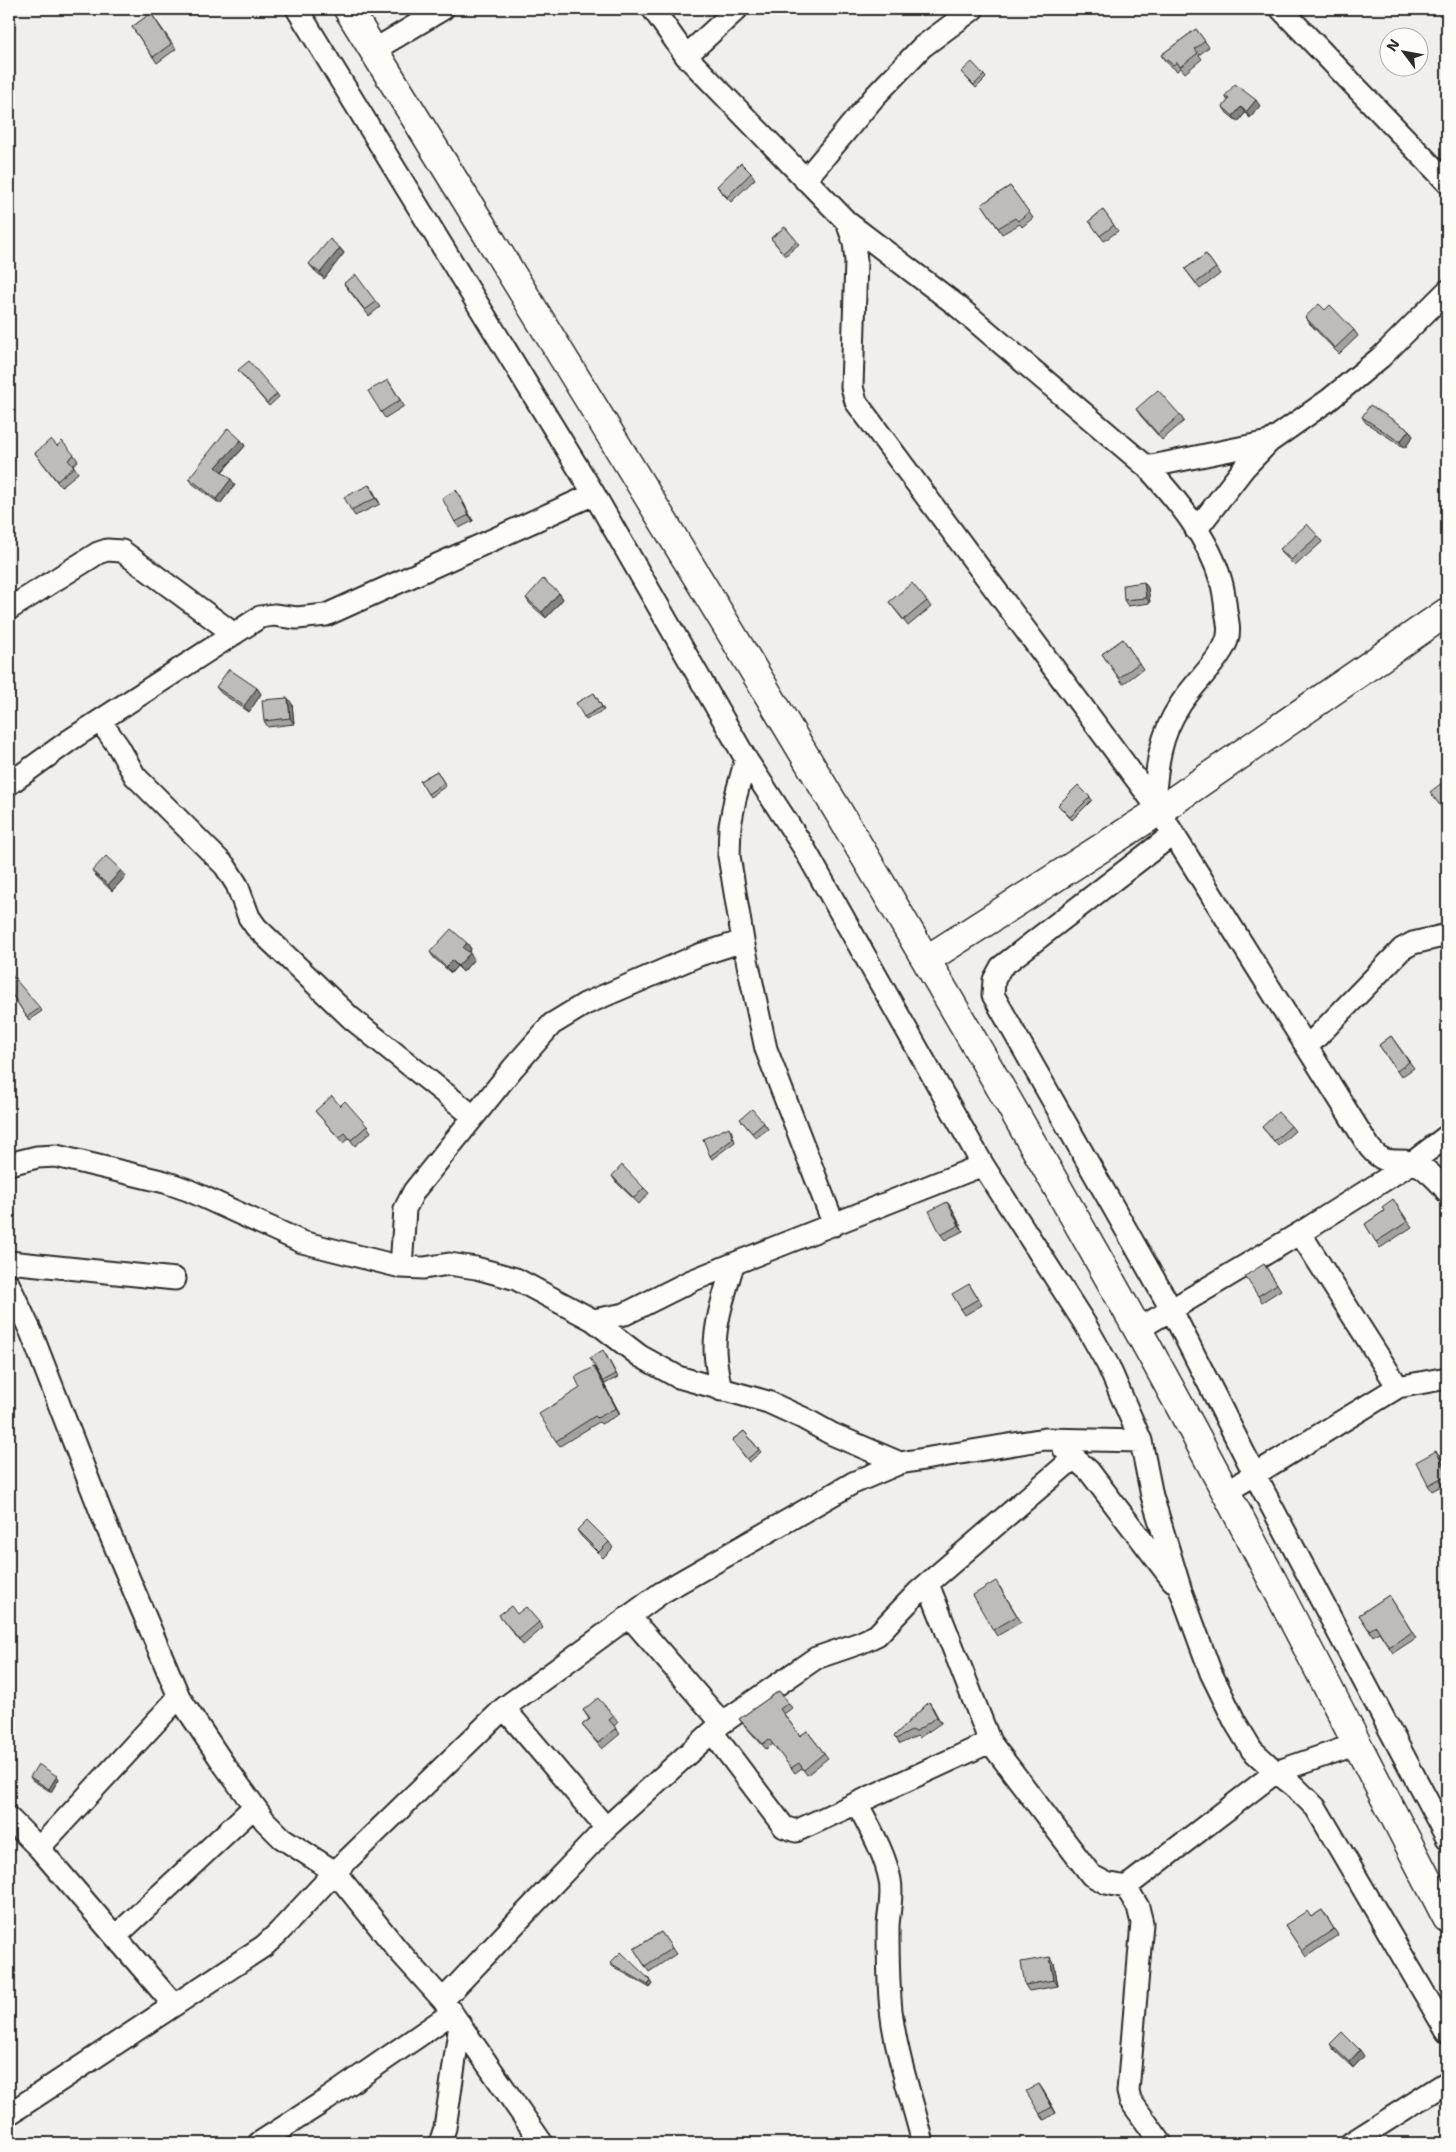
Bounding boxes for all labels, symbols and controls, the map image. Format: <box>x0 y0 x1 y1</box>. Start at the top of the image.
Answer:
north arrow <box>1378 28 1428 78</box>
text: N <box>1382 36 1404 55</box>

